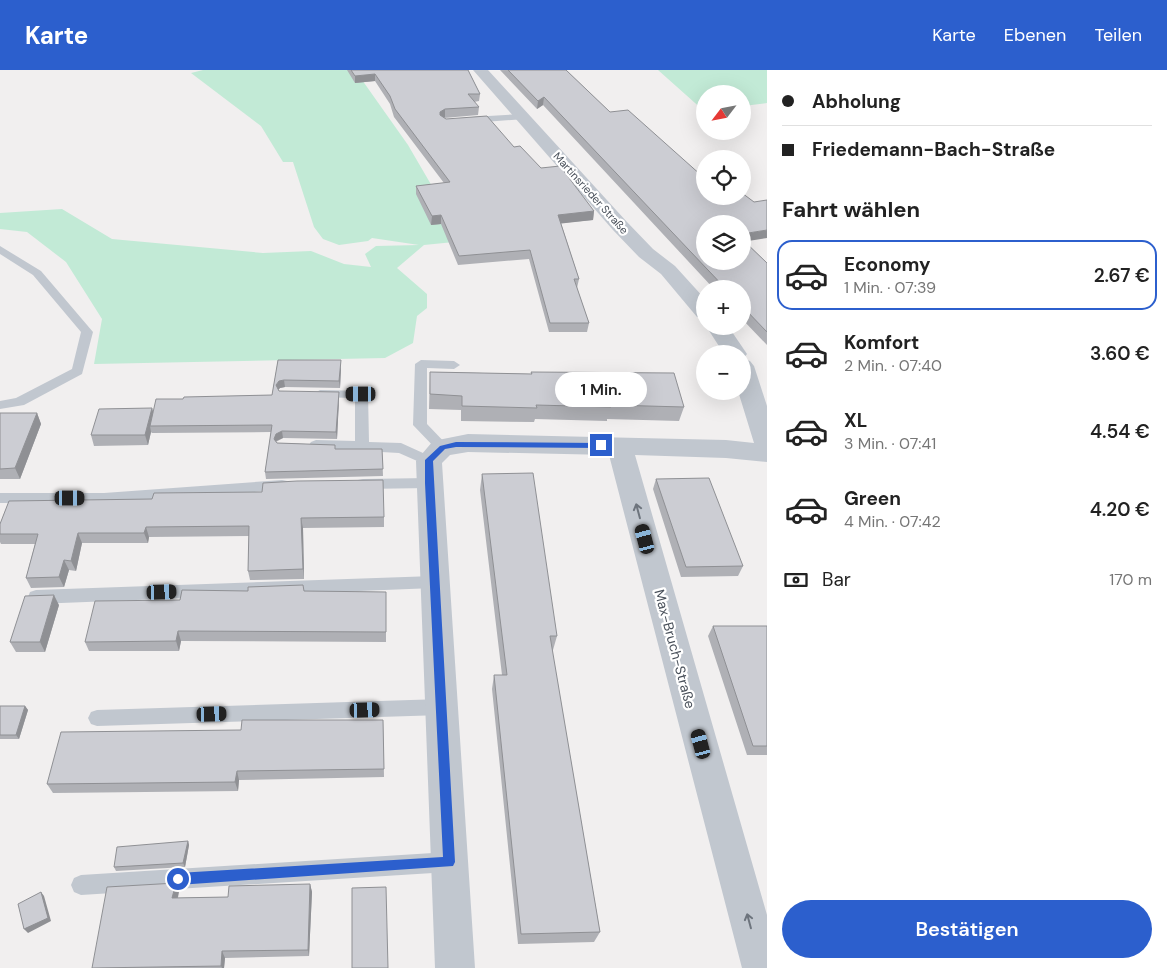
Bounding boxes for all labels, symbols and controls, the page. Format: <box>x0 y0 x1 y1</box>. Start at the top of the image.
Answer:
text: Karte <box>25 20 88 51</box>
text: Karte <box>932 23 976 47</box>
text: Ebenen <box>1004 23 1066 47</box>
text: Teilen <box>1094 23 1142 47</box>
north arrow <box>696 85 751 140</box>
map controls <box>696 85 751 400</box>
text: Abholung <box>812 89 901 114</box>
text: Friedemann-Bach-Straße <box>812 137 1055 162</box>
street label: Martinsrieder Straße <box>551 149 631 237</box>
button: locate <box>696 150 751 205</box>
text: Fahrt wählen <box>782 195 920 224</box>
button: layers <box>696 215 751 270</box>
text: Economy <box>844 252 931 277</box>
icon: car <box>784 253 829 298</box>
text: 2.67 € <box>1094 263 1150 288</box>
text: 1 Min. · 07:39 <box>844 277 936 298</box>
button: + <box>696 280 751 335</box>
text: Komfort <box>844 330 919 355</box>
icon: car <box>784 331 829 376</box>
text: 3.60 € <box>1090 341 1150 366</box>
button: − <box>696 345 751 400</box>
text: 2 Min. · 07:40 <box>844 355 942 376</box>
callout: 1 Min. <box>555 372 647 408</box>
text: 1 Min. <box>580 379 622 400</box>
car <box>346 387 376 402</box>
text: XL <box>844 408 867 433</box>
icon: car <box>784 409 829 454</box>
text: 4.54 € <box>1090 419 1150 444</box>
text: 3 Min. · 07:41 <box>844 433 936 454</box>
route end <box>590 434 612 456</box>
text: Green <box>844 486 901 511</box>
icon: car <box>784 487 829 532</box>
car <box>55 491 85 506</box>
text: 4.20 € <box>1090 497 1150 522</box>
one-way arrow <box>632 503 642 519</box>
text: 4 Min. · 07:42 <box>844 511 941 532</box>
car <box>633 523 656 555</box>
icon: cash <box>782 566 810 594</box>
text: Bar <box>822 567 851 592</box>
text: 170 m <box>1109 569 1152 590</box>
car <box>146 584 177 600</box>
street label: Max-Bruch-Straße <box>650 587 700 711</box>
car <box>349 702 380 718</box>
car <box>196 706 227 722</box>
car <box>689 728 712 760</box>
route start <box>167 868 189 890</box>
button: Bestätigen <box>782 900 1152 958</box>
one-way arrow <box>744 913 754 929</box>

